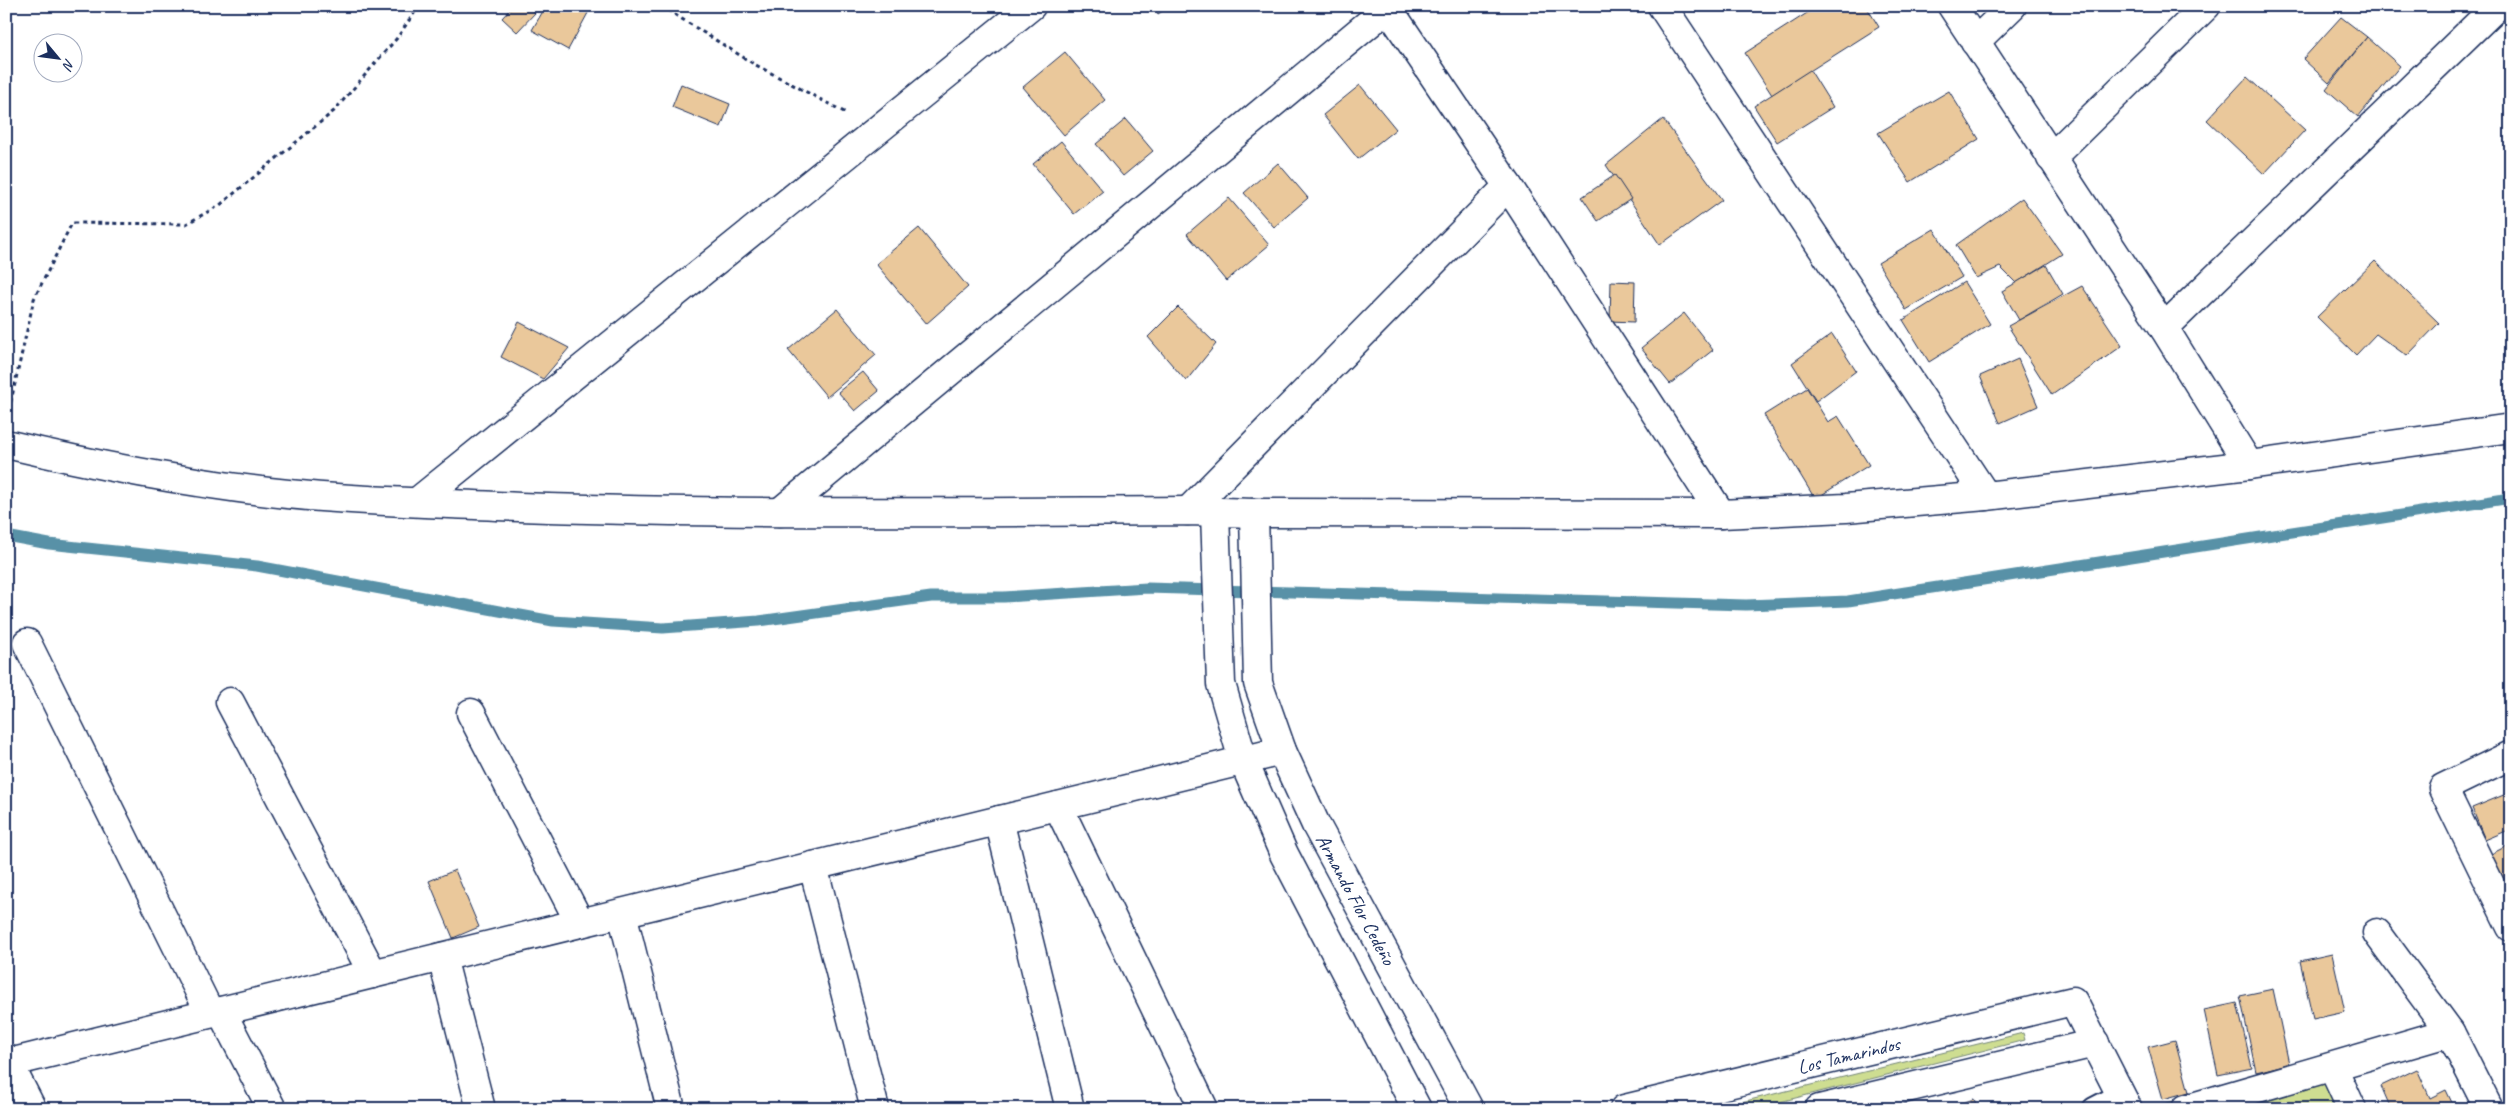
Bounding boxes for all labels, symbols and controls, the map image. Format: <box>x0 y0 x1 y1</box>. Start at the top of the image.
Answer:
north arrow <box>32 32 82 82</box>
text: N <box>58 56 78 74</box>
street label: Armando Flor Cedeño <box>1311 830 1402 970</box>
street label: Los Tamarindos <box>1795 1030 1904 1079</box>

